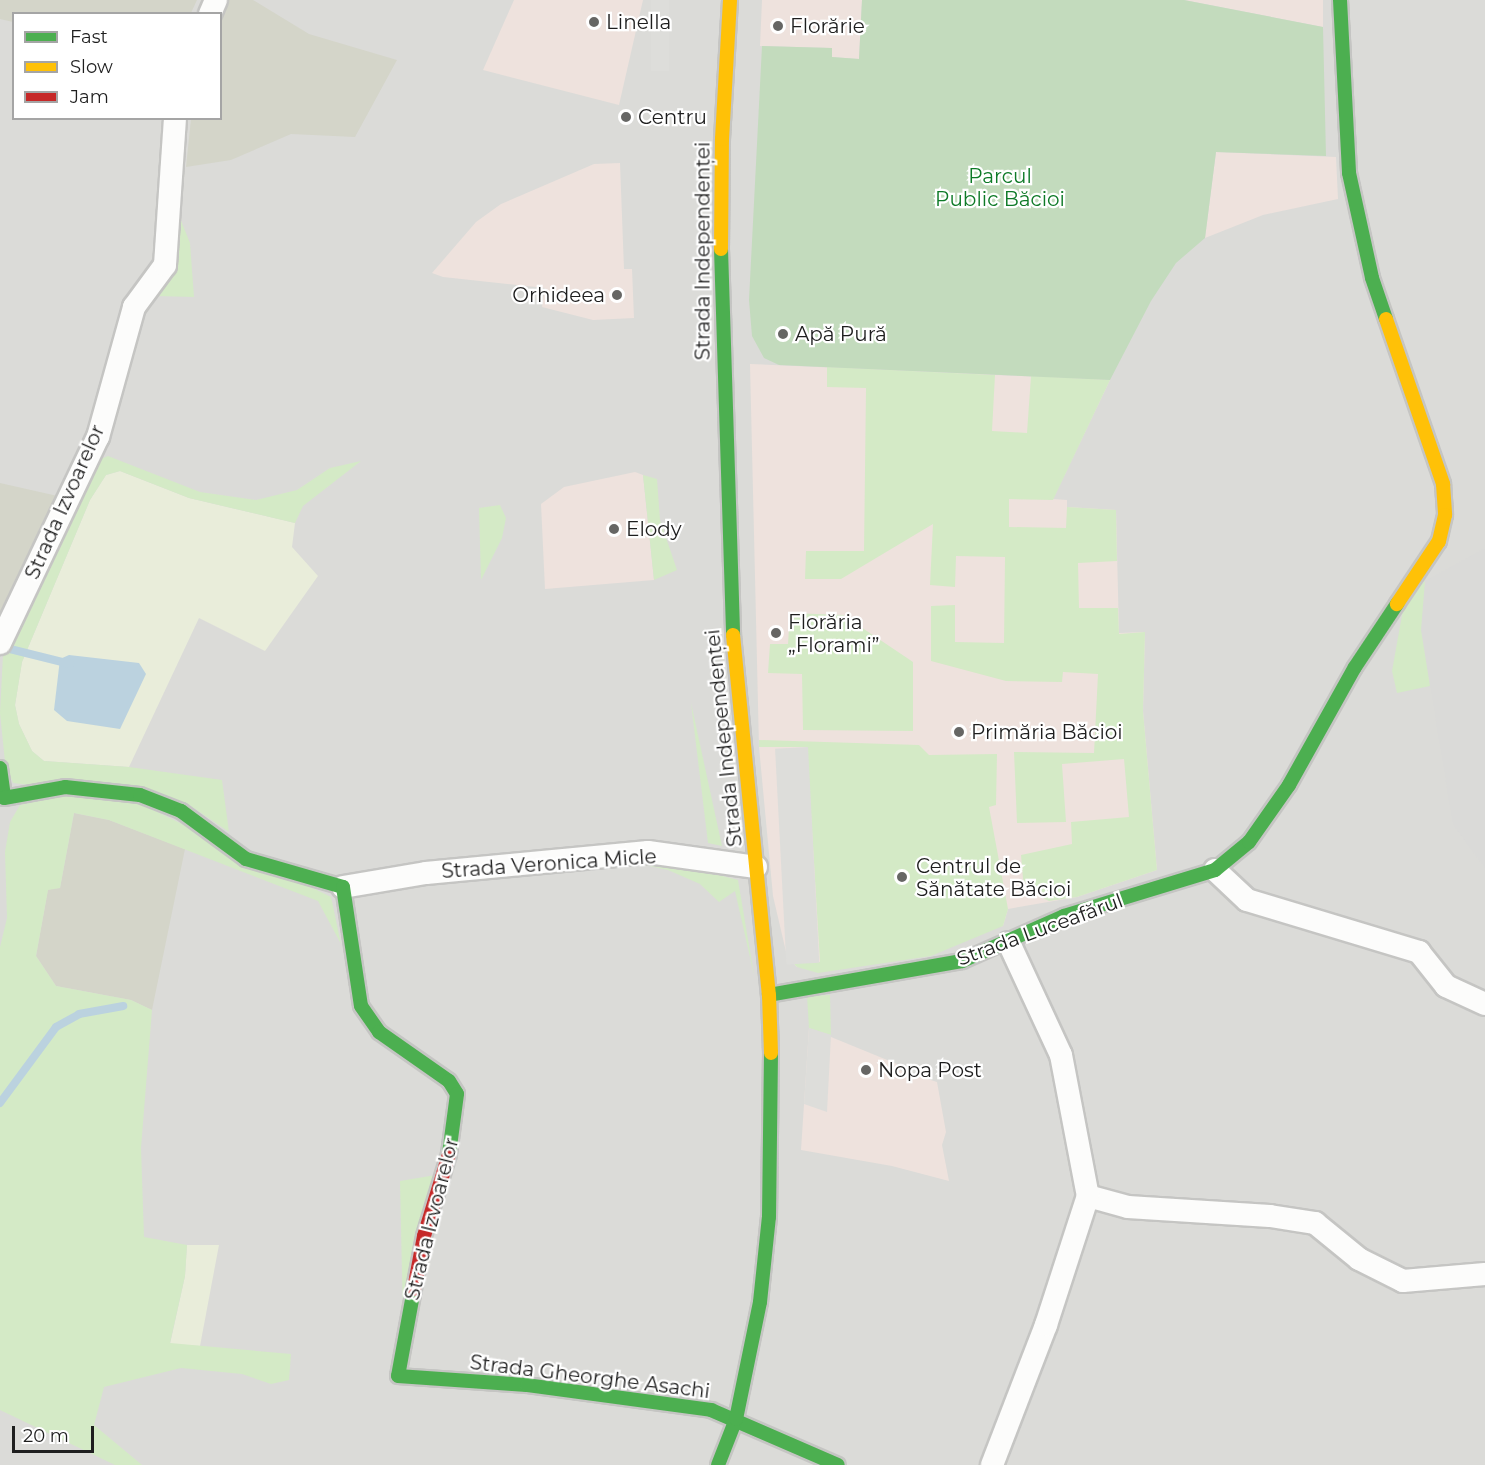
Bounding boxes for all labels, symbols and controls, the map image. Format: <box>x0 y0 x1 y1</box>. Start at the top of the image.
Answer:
place label: Linella <box>606 10 671 34</box>
legend <box>12 12 222 120</box>
place label: Florărie <box>790 14 865 38</box>
marker: Linella <box>587 15 601 29</box>
marker: Florărie <box>771 19 785 33</box>
text: Fast <box>70 26 108 48</box>
text: Slow <box>70 56 113 78</box>
text: Jam <box>70 86 109 108</box>
place label: Centru <box>638 105 707 129</box>
marker: Centru <box>619 110 633 124</box>
street label: Strada Independenței <box>691 142 715 360</box>
park label: Parcul Public Băcioi <box>935 164 1065 211</box>
place label: Orhideea <box>512 283 605 307</box>
marker: Orhideea <box>610 288 624 302</box>
place label: Apă Pură <box>795 322 887 346</box>
marker: Apă Pură <box>776 327 790 341</box>
street label: Strada Izvoarelor <box>20 421 110 583</box>
place label: Elody <box>626 517 682 541</box>
marker: Elody <box>607 522 621 536</box>
place label: Florăria „Florami” <box>788 610 879 657</box>
marker: Florăria „Florami” <box>769 626 783 640</box>
street label: Strada Independenței <box>701 628 747 848</box>
place label: Primăria Băcioi <box>971 720 1123 744</box>
marker: Primăria Băcioi <box>952 725 966 739</box>
street label: Strada Veronica Micle <box>441 845 657 883</box>
place label: Centrul de Sănătate Băcioi <box>916 854 1071 901</box>
marker: Centrul de Sănătate Băcioi <box>893 868 911 886</box>
street label: Strada Luceafărul <box>954 889 1126 971</box>
place label: Nopa Post <box>878 1058 982 1082</box>
marker: Nopa Post <box>859 1063 873 1077</box>
street label: Strada Izvoarelor <box>400 1135 464 1303</box>
street label: Strada Gheorghe Asachi <box>469 1350 711 1404</box>
scale bar <box>15 1414 98 1452</box>
text: 20 m <box>23 1425 69 1447</box>

